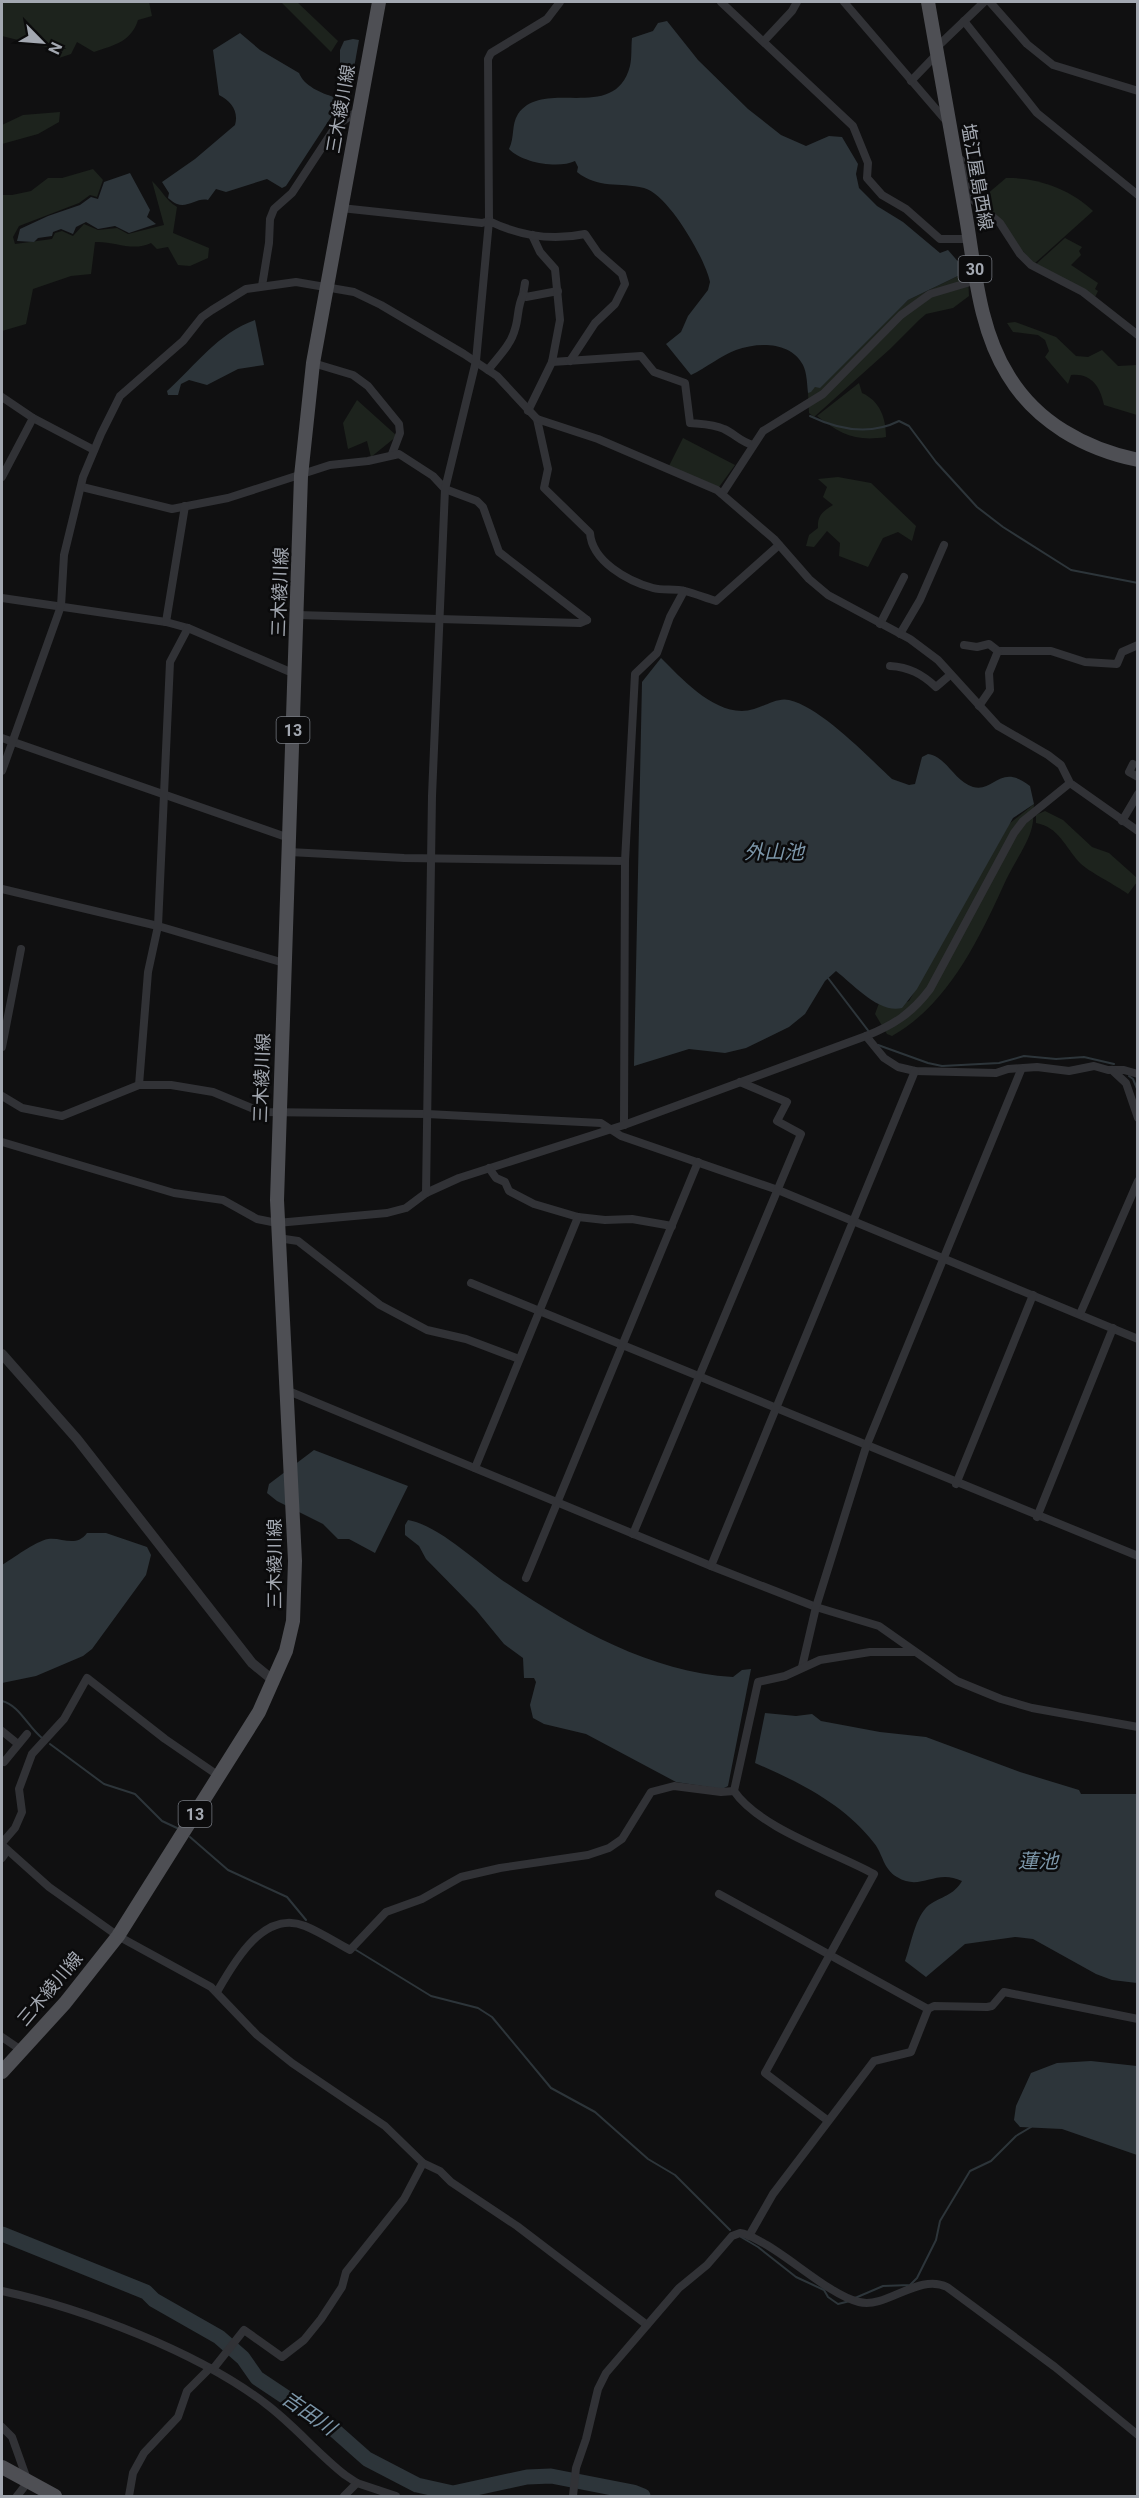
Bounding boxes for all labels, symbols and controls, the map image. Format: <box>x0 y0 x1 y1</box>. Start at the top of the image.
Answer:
north arrow <box>12 12 72 72</box>
text: N <box>44 39 66 57</box>
street label: 三木綾川線 <box>322 63 359 155</box>
street label: 塩江屋島西線 <box>958 122 997 232</box>
road number: 30 <box>958 256 992 282</box>
street label: 三木綾川線 <box>267 547 292 637</box>
road number: 13 <box>276 717 310 743</box>
water label: 外山池 <box>744 840 806 864</box>
street label: 三木綾川線 <box>249 1033 274 1123</box>
street label: 三木綾川線 <box>264 1519 285 1609</box>
road number: 13 <box>178 1801 212 1827</box>
water label: 蓮池 <box>1018 1849 1060 1873</box>
street label: 三木綾川線 <box>13 1947 87 2030</box>
water label: 吉田川 <box>278 2386 342 2441</box>

